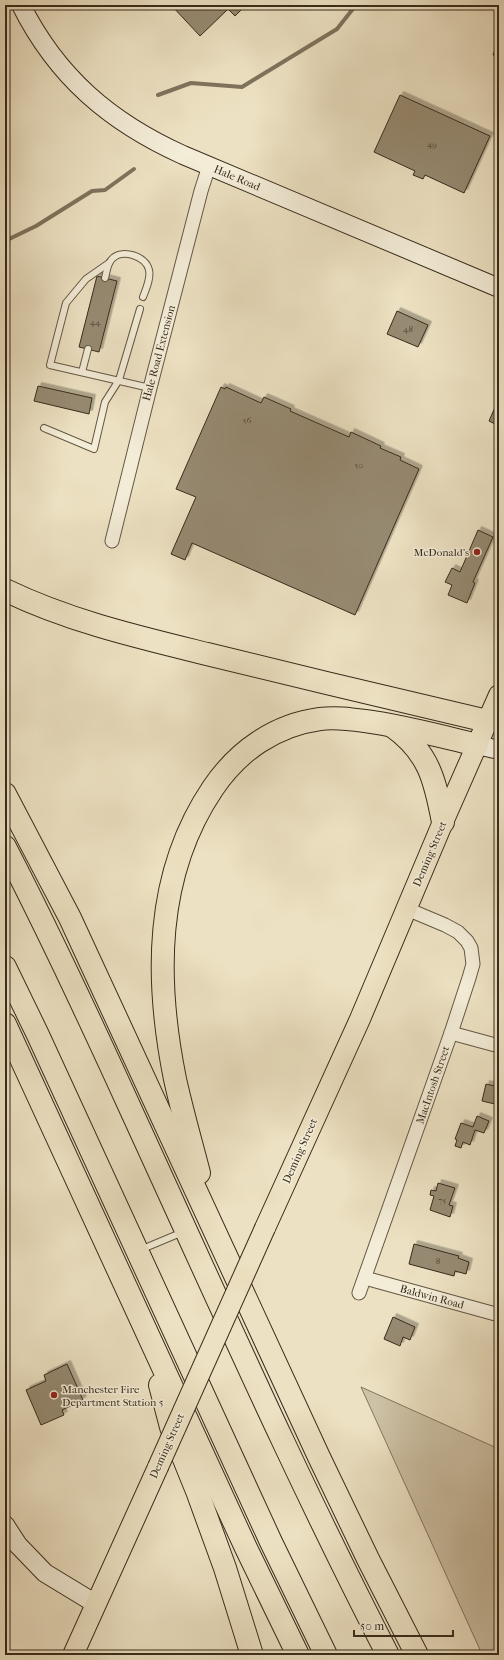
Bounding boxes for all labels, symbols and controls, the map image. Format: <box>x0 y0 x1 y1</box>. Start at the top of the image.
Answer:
house number: 49 <box>427 139 437 149</box>
street label: Hale Road <box>212 162 263 194</box>
street label: Hale Road Extension <box>140 303 178 402</box>
house number: 44 <box>90 317 101 327</box>
house number: 48 <box>403 324 413 334</box>
house number: 56 <box>243 415 252 425</box>
house number: 50 <box>355 460 363 470</box>
place label: McDonald's <box>414 546 469 559</box>
marker: McDonald's <box>472 547 482 557</box>
street label: Deming Street <box>410 819 450 889</box>
street label: MacIntosh Street <box>414 1044 452 1126</box>
street label: Deming Street <box>280 1116 320 1186</box>
house number: 75 <box>438 1195 446 1205</box>
house number: 8 <box>436 1256 441 1266</box>
street label: Baldwin Road <box>399 1282 466 1312</box>
place label: Manchester Fire Department Station 5 <box>62 1383 164 1409</box>
marker: Manchester Fire Department Station 5 <box>49 1390 59 1400</box>
street label: Deming Street <box>147 1411 187 1481</box>
scale bar <box>354 1612 453 1638</box>
text: 50 m <box>360 1619 384 1633</box>

